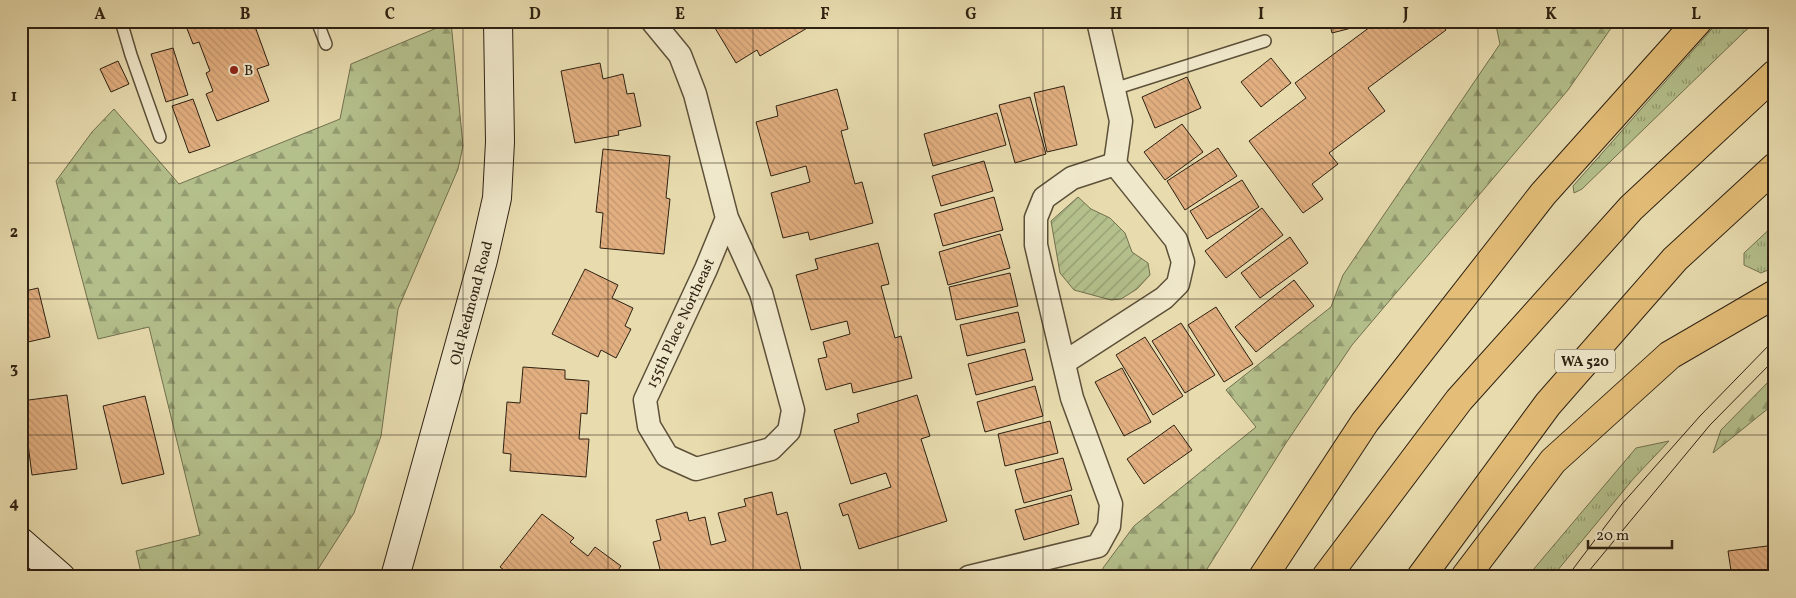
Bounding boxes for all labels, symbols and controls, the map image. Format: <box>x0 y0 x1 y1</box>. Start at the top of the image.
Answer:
text: A <box>94 4 106 26</box>
text: B <box>240 4 251 26</box>
text: C <box>385 4 395 26</box>
text: D <box>529 4 541 26</box>
text: E <box>675 4 685 26</box>
text: F <box>820 4 830 26</box>
text: G <box>965 4 977 26</box>
text: H <box>1110 4 1122 26</box>
text: I <box>1258 4 1264 26</box>
text: J <box>1402 4 1409 26</box>
text: K <box>1545 4 1557 26</box>
text: L <box>1691 4 1701 26</box>
place label: B <box>244 61 253 82</box>
marker: B <box>228 64 240 76</box>
text: 1 <box>11 86 17 108</box>
text: 2 <box>10 222 18 244</box>
street label: Old Redmond Road <box>446 239 499 368</box>
street label: 155th Place Northeast <box>642 255 721 392</box>
road number: WA 520 <box>1555 350 1615 372</box>
text: 3 <box>10 358 18 380</box>
text: 4 <box>9 493 19 515</box>
scale bar <box>1588 518 1672 550</box>
text: 20 m <box>1596 526 1629 547</box>

